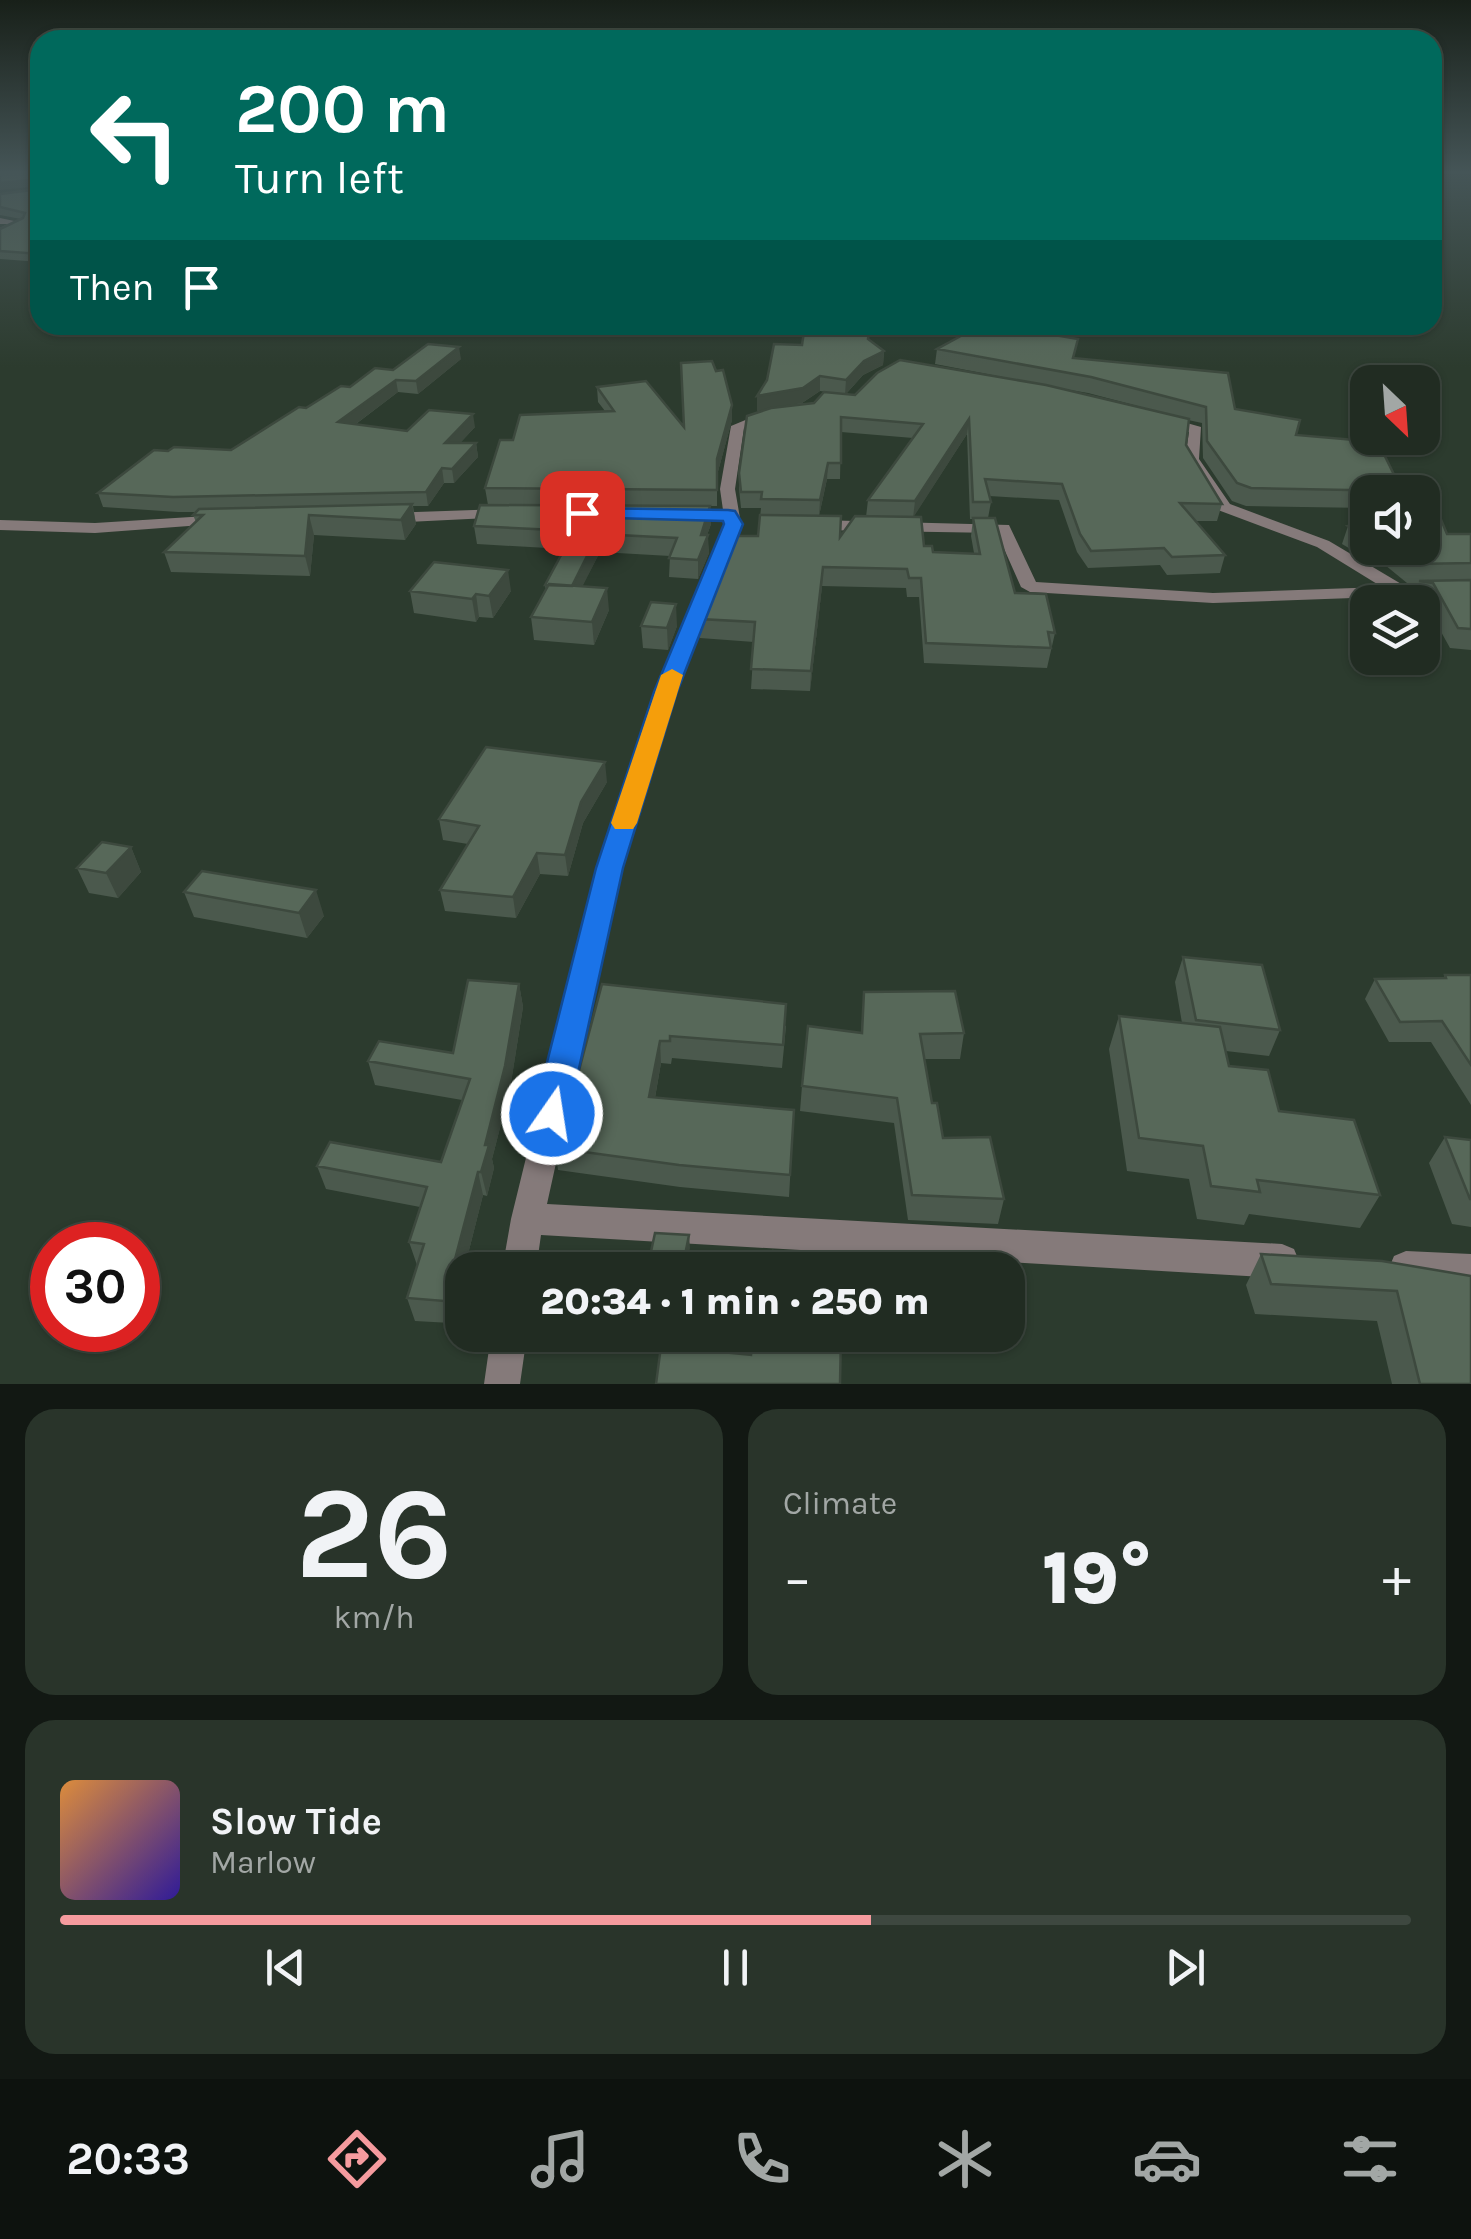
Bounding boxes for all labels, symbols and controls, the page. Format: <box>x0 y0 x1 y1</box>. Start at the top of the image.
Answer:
text: 200 m <box>235 68 450 150</box>
icon: left <box>70 70 200 200</box>
text: Turn left <box>235 152 404 204</box>
icon: arrive <box>174 260 229 315</box>
text: Then <box>70 265 154 310</box>
north arrow <box>1350 365 1440 455</box>
map controls <box>1350 365 1440 675</box>
pin <box>540 471 625 556</box>
button: sound <box>1350 475 1440 565</box>
icon: arrive <box>555 486 610 541</box>
button: layers <box>1350 585 1440 675</box>
position arrow <box>500 1062 604 1166</box>
speed limit sign: 30 <box>30 1222 160 1352</box>
text: 20:34 · 1 min · 250 m <box>540 1279 930 1324</box>
text: 26 <box>295 1458 453 1610</box>
text: Climate <box>783 1485 897 1522</box>
text: 19° <box>1042 1534 1152 1622</box>
text: − <box>783 1546 812 1610</box>
text: + <box>1382 1546 1411 1610</box>
text: km/h <box>333 1599 415 1636</box>
text: Slow Tide <box>210 1799 382 1844</box>
text: Marlow <box>210 1844 316 1881</box>
icon: previous <box>258 1940 313 1995</box>
icon: pause <box>708 1940 763 1995</box>
icon: next <box>1158 1940 1213 1995</box>
icon: directions <box>322 2124 392 2194</box>
icon: music <box>525 2124 595 2194</box>
icon: phone <box>727 2124 797 2194</box>
icon: climate <box>930 2124 1000 2194</box>
icon: car <box>1132 2124 1202 2194</box>
icon: filters <box>1335 2124 1405 2194</box>
text: 20:33 <box>66 2133 190 2185</box>

